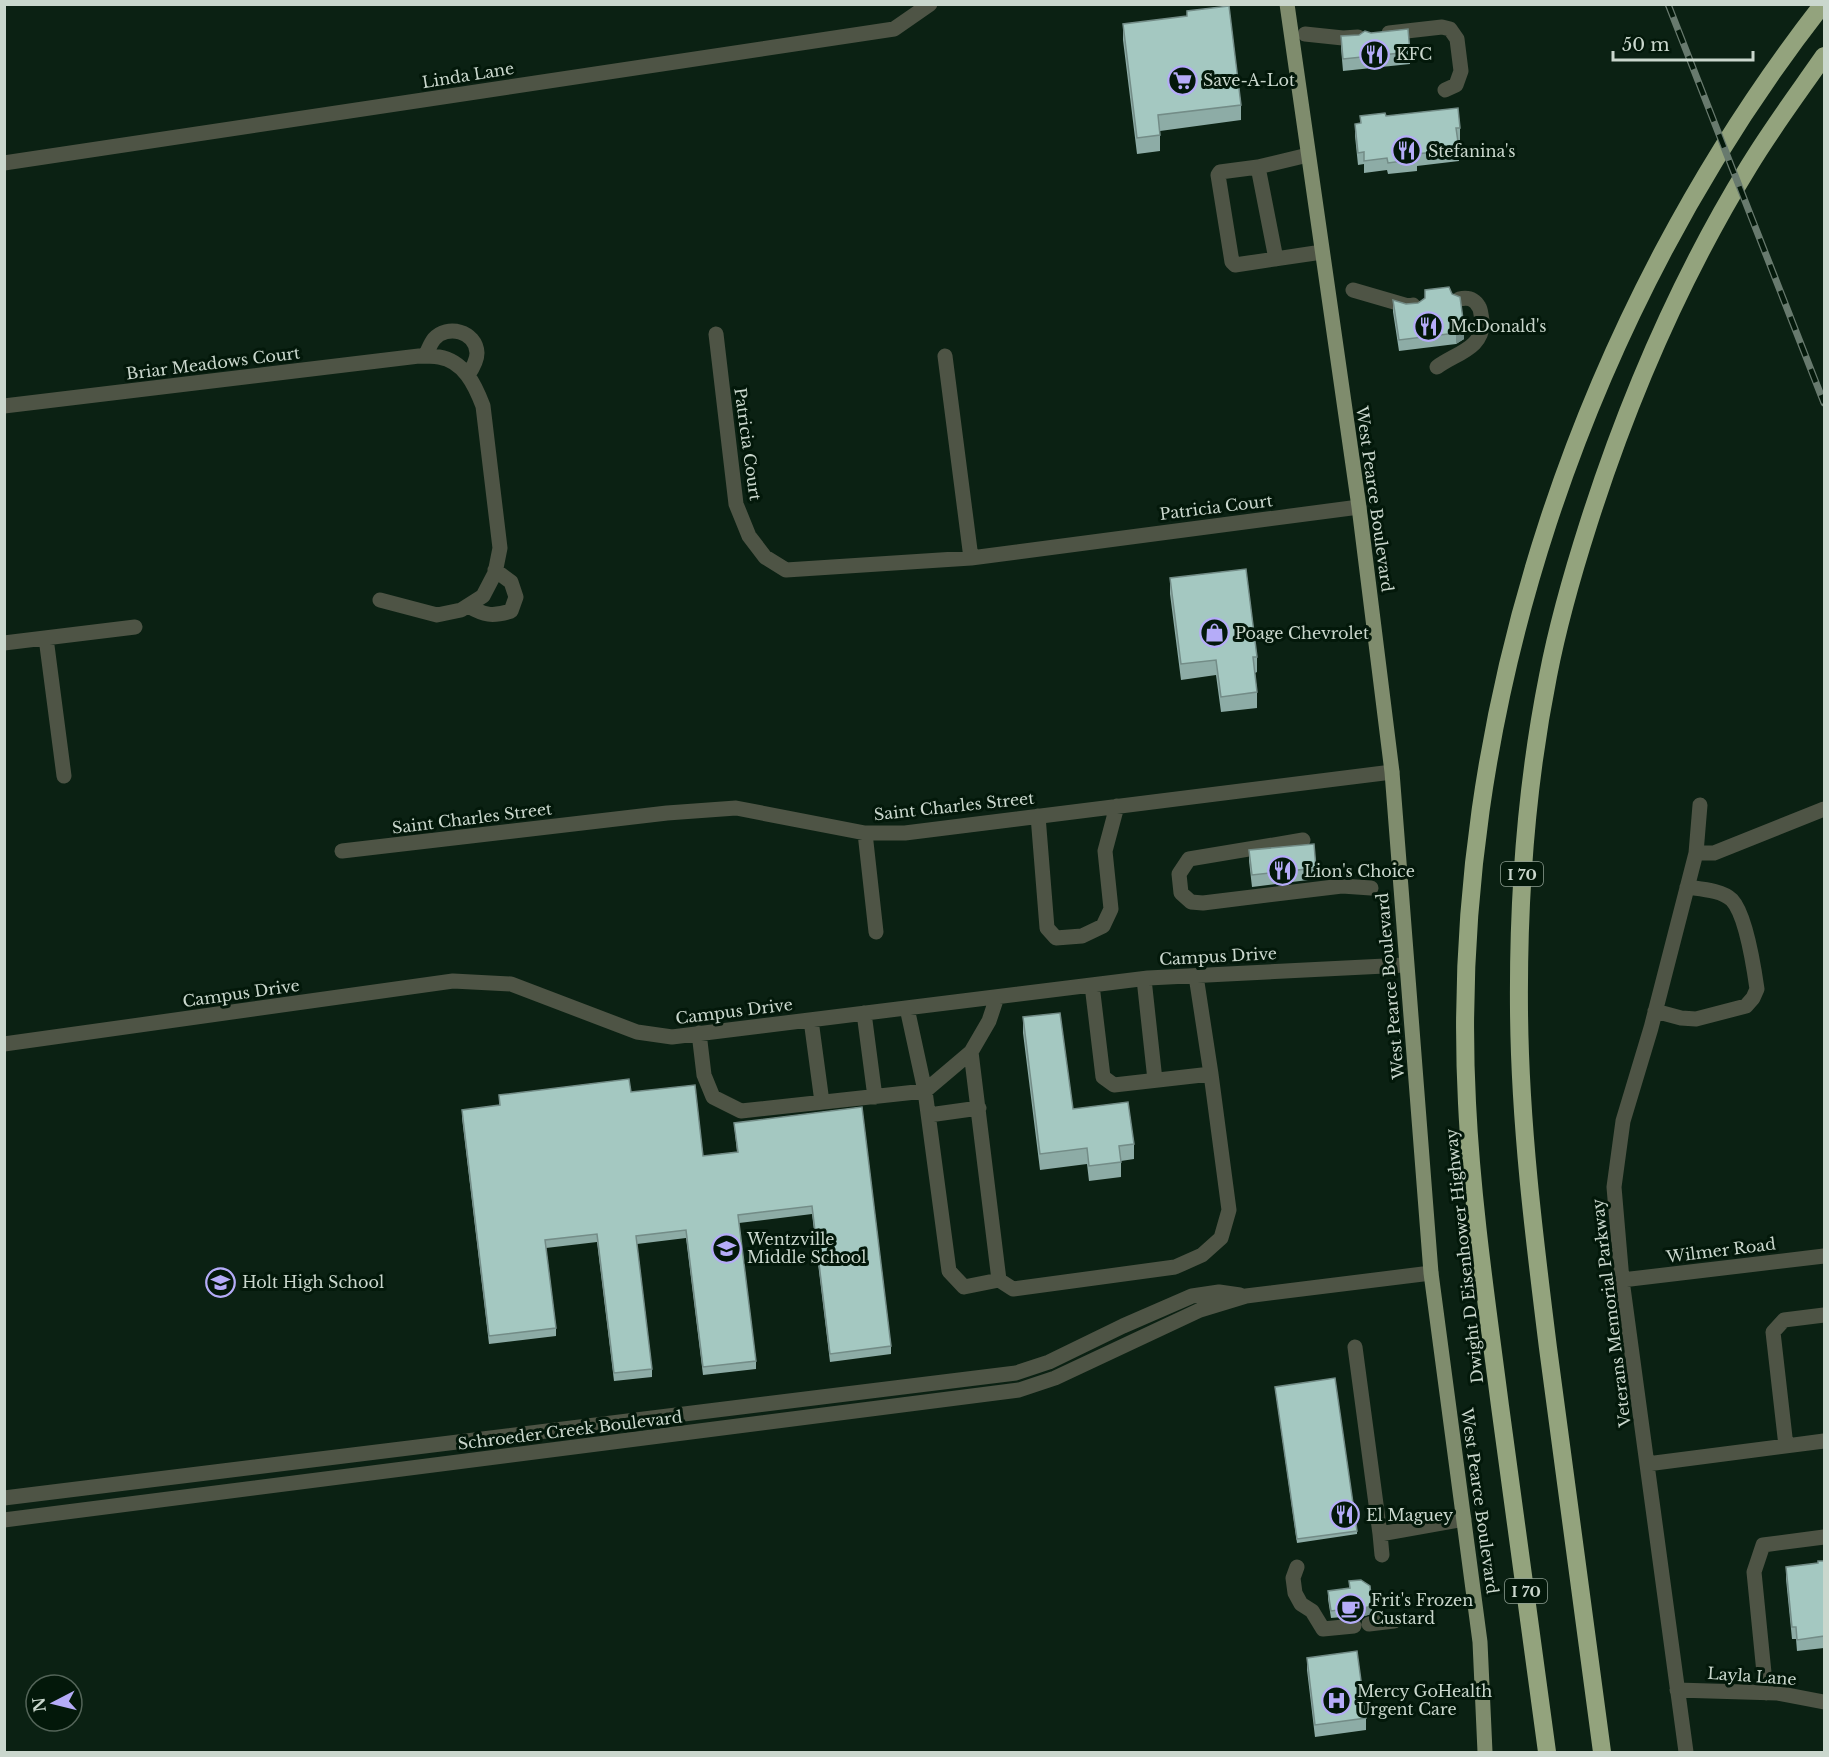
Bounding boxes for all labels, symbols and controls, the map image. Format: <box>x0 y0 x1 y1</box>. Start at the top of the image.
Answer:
scale bar <box>1613 24 1752 62</box>
text: 50 m <box>1622 34 1670 56</box>
restaurant icon: KFC <box>1359 38 1391 70</box>
place label: KFC <box>1396 44 1432 64</box>
street label: Linda Lane <box>421 58 515 92</box>
supermarket icon: Save-A-Lot <box>1166 64 1198 96</box>
place label: Save-A-Lot <box>1203 70 1295 90</box>
restaurant icon: Stefanina's <box>1391 135 1423 167</box>
place label: Stefanina's <box>1428 141 1515 161</box>
restaurant icon: McDonald's <box>1413 310 1445 342</box>
place label: McDonald's <box>1450 316 1547 336</box>
street label: Briar Meadows Court <box>125 342 301 384</box>
street label: Patricia Court <box>730 386 766 502</box>
street label: West Pearce Boulevard <box>1352 404 1398 593</box>
street label: Patricia Court <box>1158 490 1274 524</box>
shop icon: Poage Chevrolet <box>1198 617 1230 649</box>
place label: Poage Chevrolet <box>1235 623 1369 643</box>
street label: Saint Charles Street <box>873 788 1035 824</box>
street label: Saint Charles Street <box>391 798 553 838</box>
restaurant icon: Lion's Choice <box>1267 855 1299 887</box>
place label: Lion's Choice <box>1304 861 1415 881</box>
road number: I 70 <box>1501 862 1543 886</box>
street label: West Pearce Boulevard <box>1372 892 1408 1081</box>
street label: Campus Drive <box>1159 943 1277 969</box>
street label: Campus Drive <box>181 975 301 1011</box>
street label: Campus Drive <box>674 994 794 1028</box>
street label: Dwight D Eisenhower Highway <box>1441 1127 1487 1384</box>
street label: Veterans Memorial Parkway <box>1587 1197 1635 1429</box>
place label: Wentzville Middle School <box>746 1229 867 1267</box>
school or university icon: Wentzville Middle School <box>710 1232 742 1264</box>
street label: Wilmer Road <box>1664 1233 1777 1267</box>
school or university icon: Holt High School <box>205 1266 237 1298</box>
place label: Holt High School <box>242 1272 384 1292</box>
street label: Schroeder Creek Boulevard <box>457 1406 684 1454</box>
street label: West Pearce Boulevard <box>1457 1406 1503 1595</box>
restaurant icon: El Maguey <box>1329 1499 1361 1531</box>
place label: El Maguey <box>1366 1505 1454 1525</box>
road number: I 70 <box>1505 1579 1547 1603</box>
place label: Frit's Frozen Custard <box>1371 1590 1473 1628</box>
cafe icon: Frit's Frozen Custard <box>1334 1593 1366 1625</box>
street label: Layla Lane <box>1707 1663 1797 1689</box>
north arrow <box>24 1673 84 1733</box>
place label: Mercy GoHealth Urgent Care <box>1357 1681 1492 1719</box>
hospital icon: Mercy GoHealth Urgent Care <box>1320 1684 1352 1716</box>
text: N <box>28 1696 50 1714</box>

